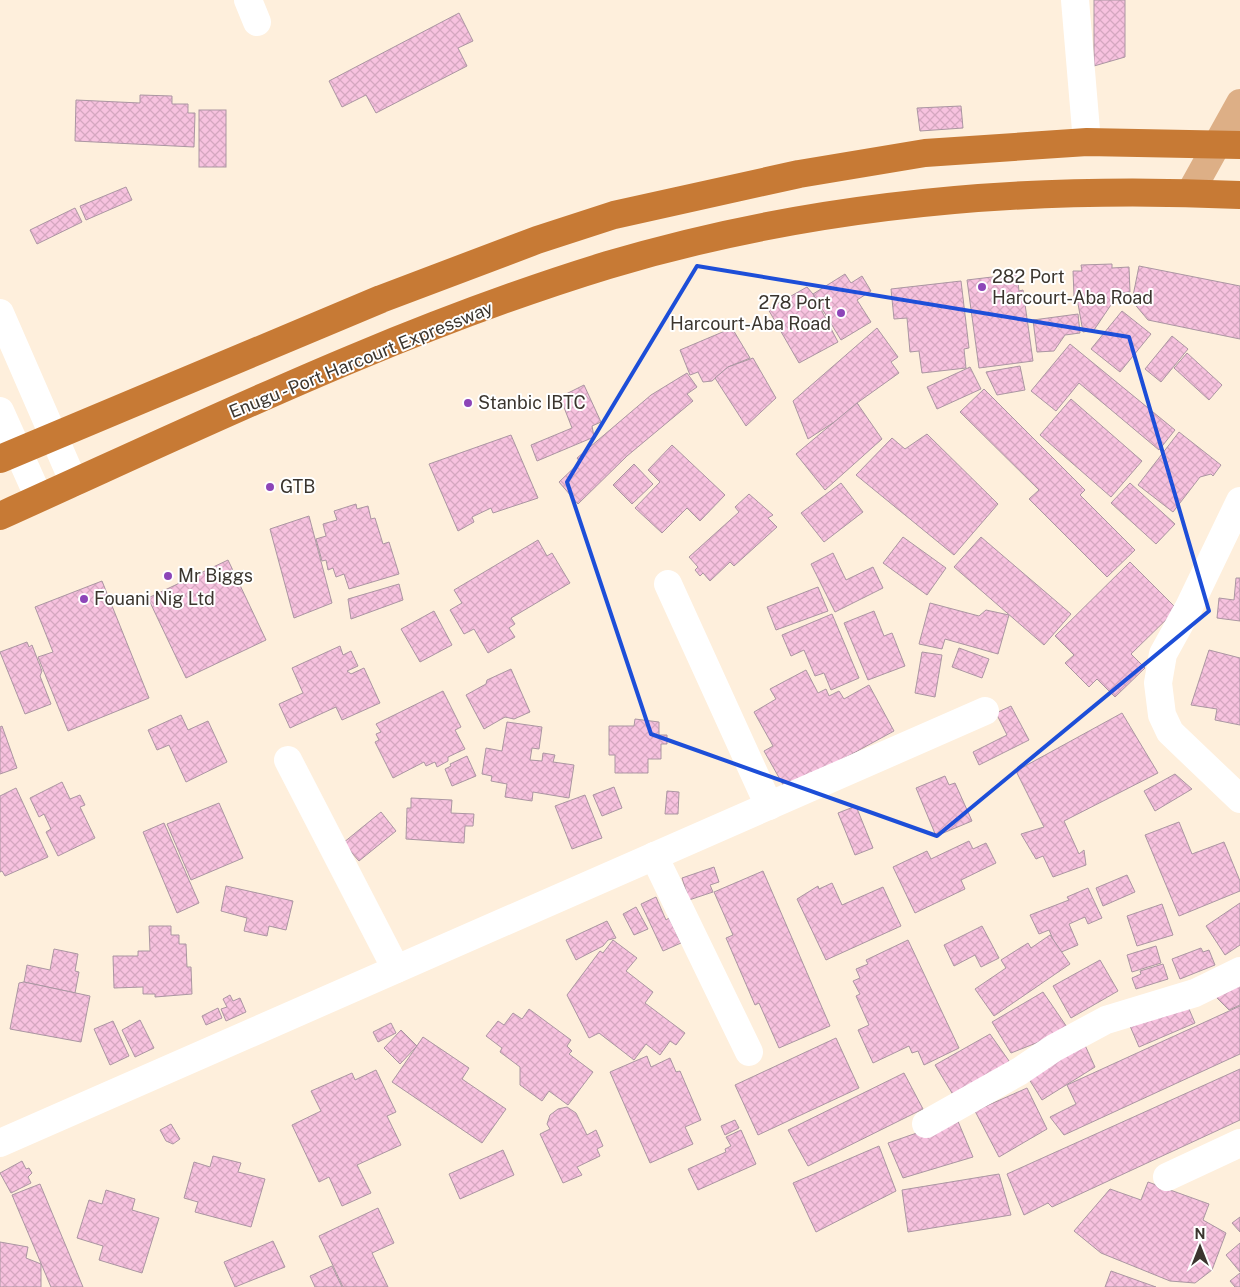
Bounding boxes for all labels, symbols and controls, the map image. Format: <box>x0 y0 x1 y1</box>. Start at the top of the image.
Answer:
place label: 282 Port Harcourt-Aba Road <box>992 266 1153 308</box>
marker: 282 Port Harcourt-Aba Road <box>976 281 988 293</box>
place label: 278 Port Harcourt-Aba Road <box>670 292 831 334</box>
street label: Enugu - Port Harcourt Expressway <box>226 297 496 422</box>
marker: 278 Port Harcourt-Aba Road <box>835 307 847 319</box>
place label: Stanbic IBTC <box>478 392 586 413</box>
marker: Stanbic IBTC <box>462 397 474 409</box>
place label: GTB <box>280 476 315 497</box>
marker: GTB <box>264 481 276 493</box>
place label: Mr Biggs <box>178 565 253 586</box>
marker: Mr Biggs <box>162 570 174 582</box>
place label: Fouani Nig Ltd <box>94 588 215 609</box>
marker: Fouani Nig Ltd <box>78 593 90 605</box>
north arrow <box>1175 1222 1225 1272</box>
text: N <box>1195 1226 1205 1242</box>

